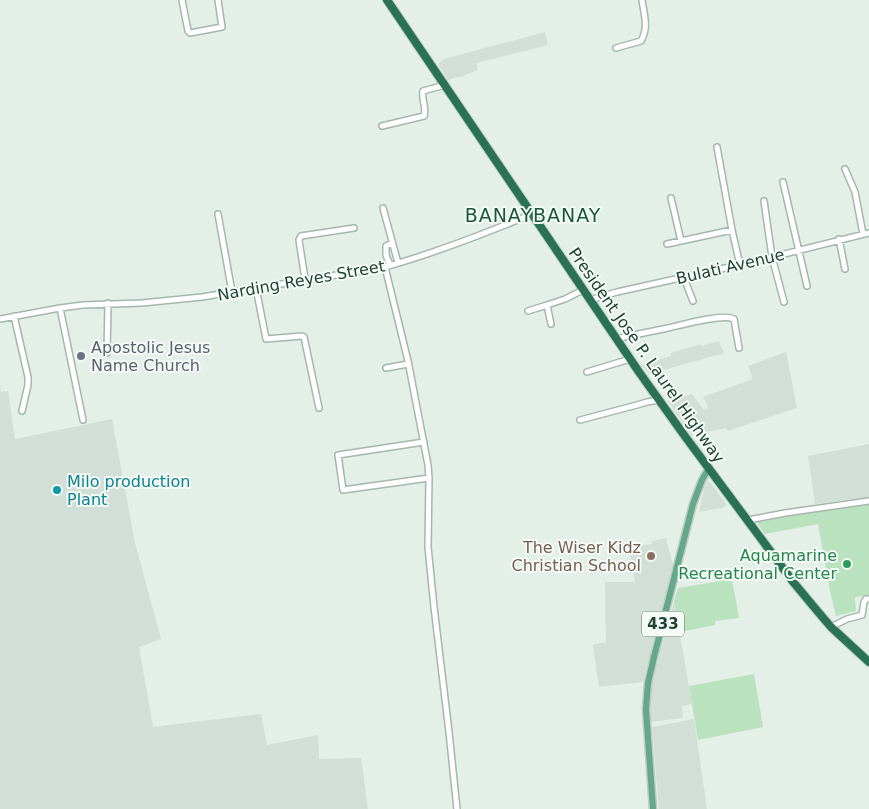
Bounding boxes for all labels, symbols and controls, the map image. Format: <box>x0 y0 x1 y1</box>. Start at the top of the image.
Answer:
district label: BANAYBANAY <box>465 204 601 226</box>
street label: President Jose P. Laurel Highway <box>565 244 728 467</box>
street label: Bulati Avenue <box>674 245 786 288</box>
street label: Narding Reyes Street <box>216 256 386 305</box>
place label: Apostolic Jesus Name Church <box>91 338 210 375</box>
marker: Apostolic Jesus Name Church <box>75 350 87 362</box>
place label: Milo production Plant <box>67 472 190 509</box>
marker: Milo production Plant <box>51 484 63 496</box>
place label: The Wiser Kidz Christian School <box>511 538 641 575</box>
place label: Aquamarine Recreational Center <box>678 546 837 583</box>
marker: The Wiser Kidz Christian School <box>645 550 657 562</box>
marker: Aquamarine Recreational Center <box>841 558 853 570</box>
road number: 433 <box>642 612 684 636</box>

